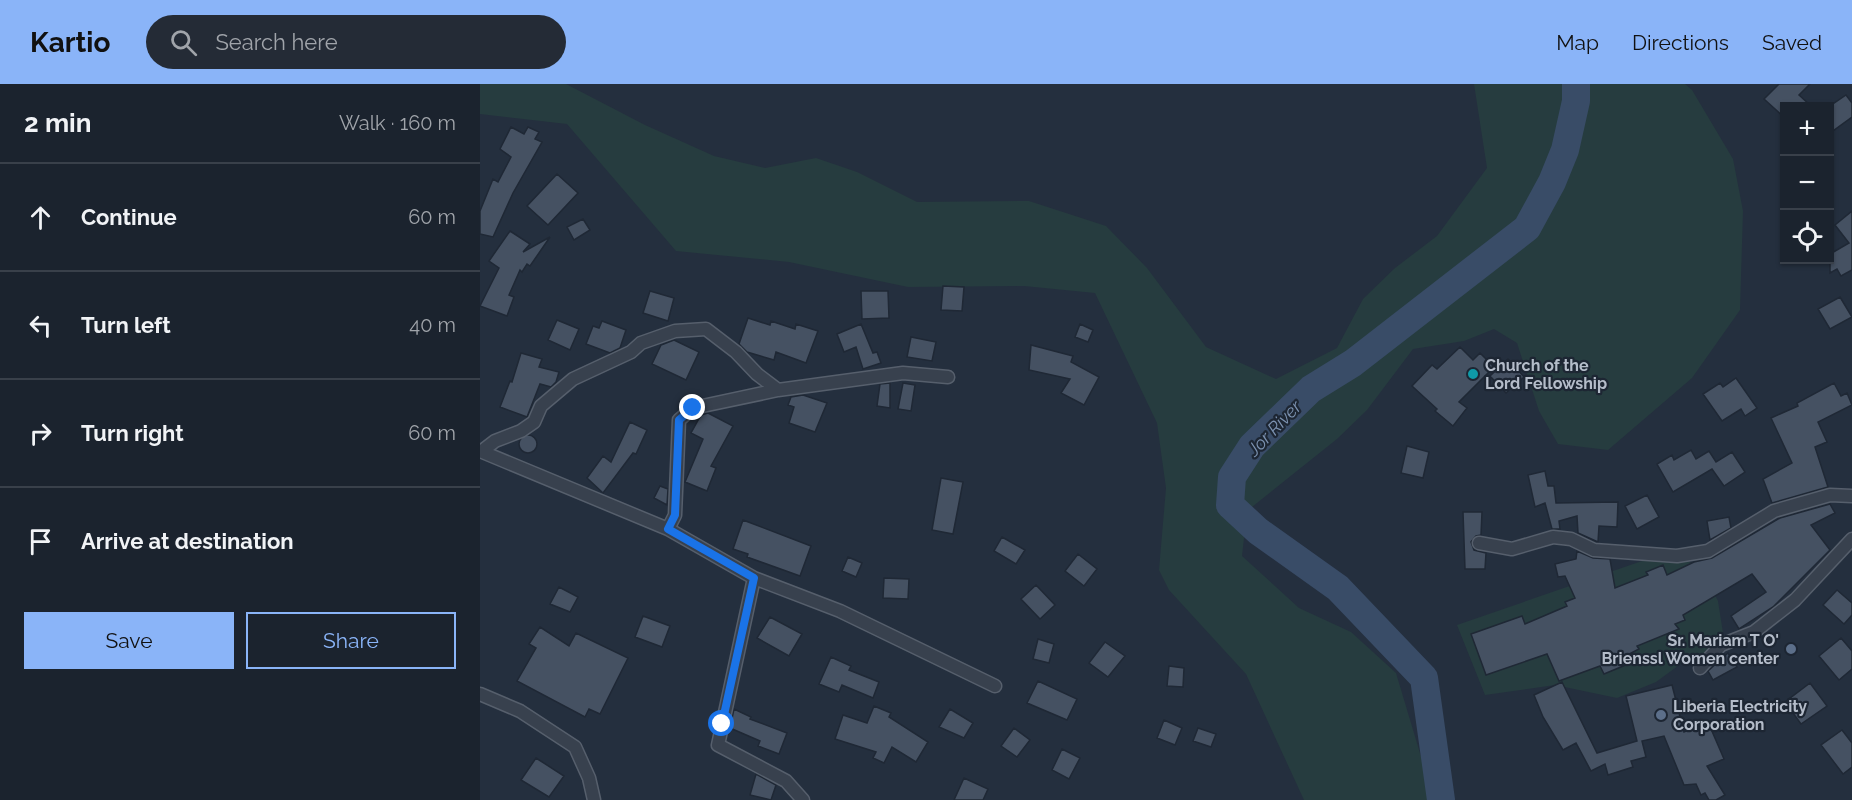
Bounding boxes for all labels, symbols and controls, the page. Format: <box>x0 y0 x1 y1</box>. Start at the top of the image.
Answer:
search box <box>146 15 566 69</box>
text: Kartio <box>30 26 110 59</box>
icon: search <box>167 26 200 59</box>
text: Search here <box>215 29 338 55</box>
text: Map <box>1556 30 1599 55</box>
text: Directions <box>1632 30 1729 55</box>
text: Saved <box>1762 30 1822 55</box>
map controls <box>1780 102 1834 264</box>
button: + <box>1780 102 1834 156</box>
text: 2 min <box>24 108 91 138</box>
text: Walk · 160 m <box>339 111 456 135</box>
button: − <box>1780 156 1834 210</box>
icon: ahead <box>24 201 57 234</box>
text: Continue <box>81 204 177 230</box>
text: 60 m <box>408 205 456 229</box>
button: locate <box>1780 210 1834 264</box>
icon: left <box>24 309 57 342</box>
text: Turn left <box>81 312 171 338</box>
text: 40 m <box>409 313 456 337</box>
place label: Church of the Lord Fellowship <box>1485 356 1607 393</box>
marker: Church of the Lord Fellowship <box>1466 367 1480 381</box>
route end <box>679 394 705 420</box>
water label: Jor River <box>1242 396 1306 461</box>
icon: right <box>24 417 57 450</box>
text: Turn right <box>81 420 184 446</box>
text: 60 m <box>408 421 456 445</box>
icon: arrive <box>24 525 57 558</box>
text: Arrive at destination <box>81 528 294 554</box>
button: Save <box>24 612 234 669</box>
button: Share <box>246 612 456 669</box>
place label: Sr. Mariam T O' Brienssl Women center <box>1601 631 1779 668</box>
marker: Sr. Mariam T O' Brienssl Women center <box>1784 642 1798 656</box>
place label: Liberia Electricity Corporation <box>1673 697 1807 734</box>
marker: Liberia Electricity Corporation <box>1654 708 1668 722</box>
route start <box>708 710 734 736</box>

